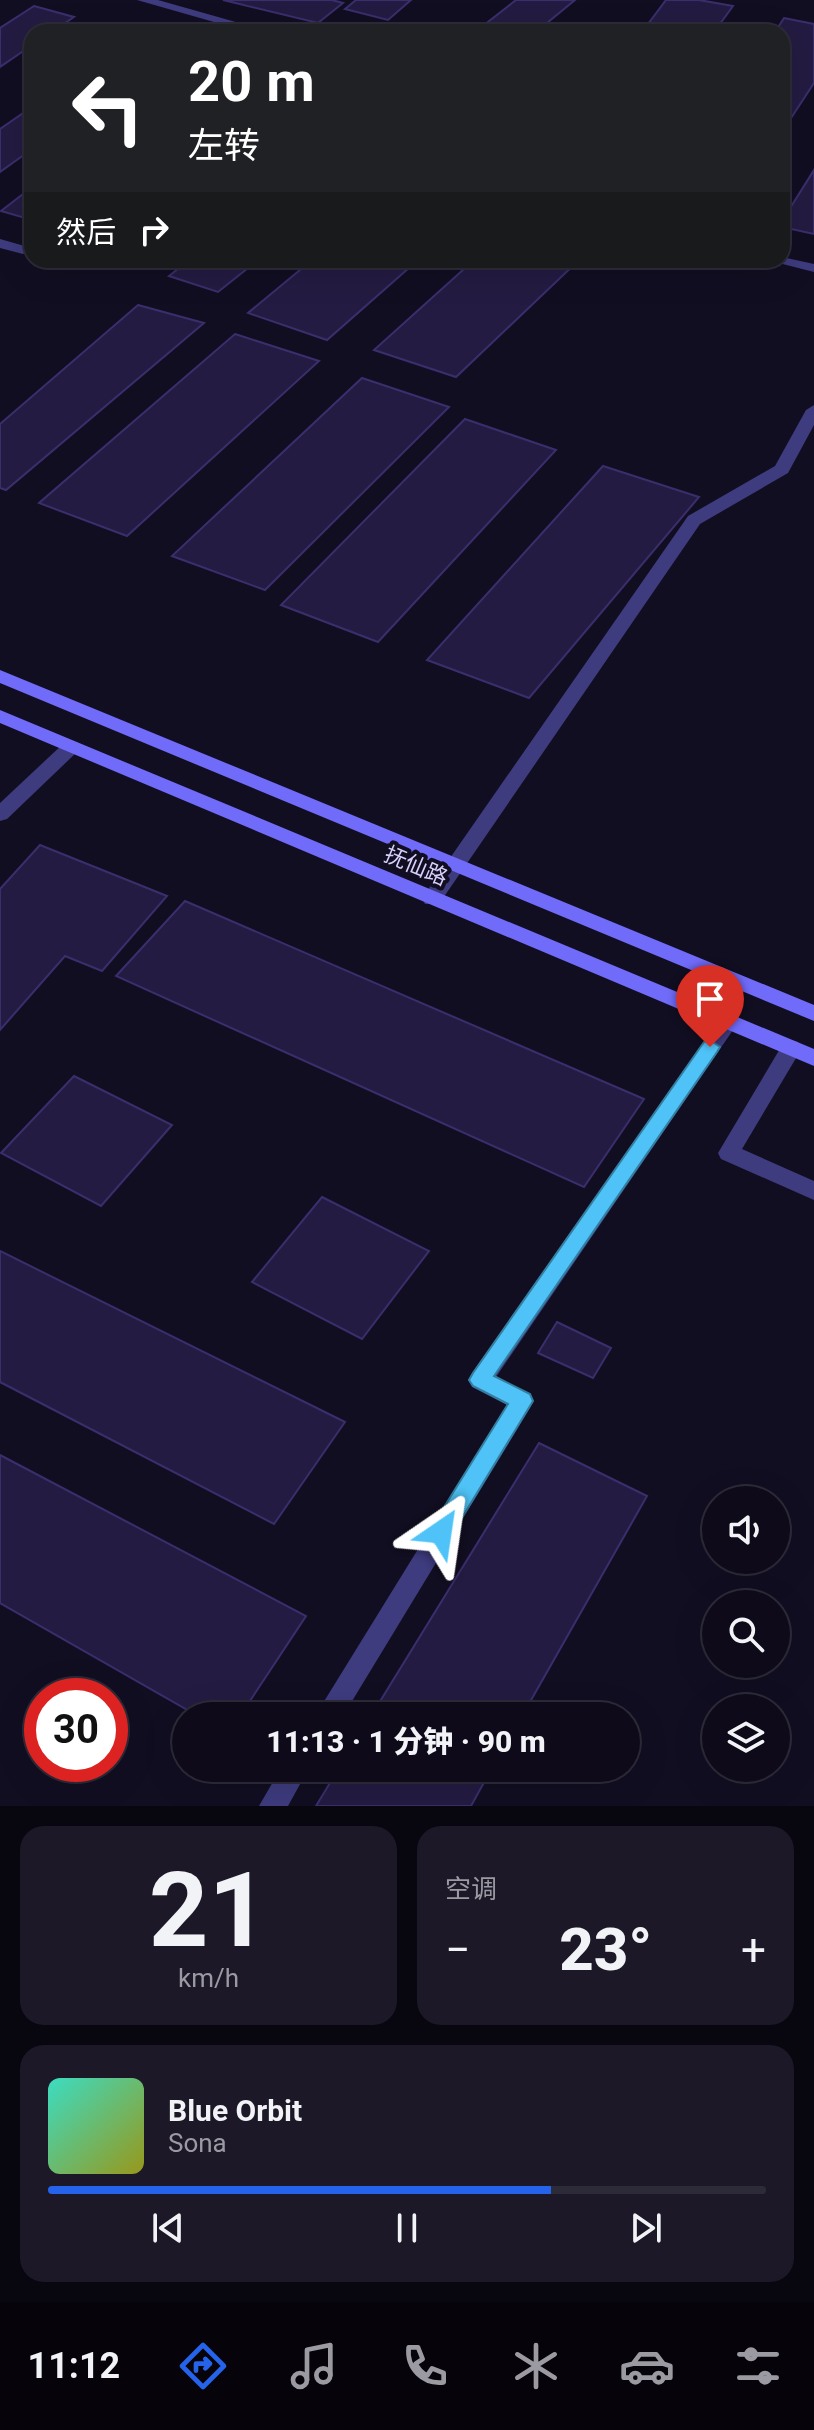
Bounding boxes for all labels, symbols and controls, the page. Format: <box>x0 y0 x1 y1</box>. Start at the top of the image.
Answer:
text: 20 m <box>188 49 315 115</box>
icon: left <box>56 56 160 160</box>
text: 左转 <box>188 125 260 167</box>
icon: right <box>132 208 176 252</box>
text: 然后 <box>56 215 116 250</box>
street label: 抚仙路 <box>381 842 451 890</box>
pin <box>676 965 744 1047</box>
icon: arrive <box>688 977 732 1021</box>
map controls <box>702 1486 790 1782</box>
button: sound <box>702 1486 790 1574</box>
position arrow <box>399 1490 483 1574</box>
button: search <box>702 1590 790 1678</box>
speed limit sign: 30 <box>24 1678 128 1782</box>
button: layers <box>702 1694 790 1782</box>
text: 11:13 · 1 分钟 · 90 m <box>266 1724 546 1759</box>
text: 21 <box>149 1850 268 1971</box>
text: 空调 <box>445 1874 497 1904</box>
text: 23° <box>559 1914 652 1985</box>
text: − <box>445 1924 470 1976</box>
text: + <box>741 1924 766 1976</box>
text: km/h <box>178 1963 239 1993</box>
text: Blue Orbit <box>168 2093 302 2128</box>
text: Sona <box>168 2128 227 2158</box>
icon: previous <box>146 2206 190 2250</box>
icon: pause <box>385 2206 429 2250</box>
icon: next <box>624 2206 668 2250</box>
icon: directions <box>175 2338 231 2394</box>
icon: music <box>286 2338 342 2394</box>
icon: phone <box>397 2338 453 2394</box>
icon: climate <box>508 2338 564 2394</box>
icon: car <box>619 2338 675 2394</box>
icon: filters <box>730 2338 786 2394</box>
text: 11:12 <box>28 2345 120 2387</box>

